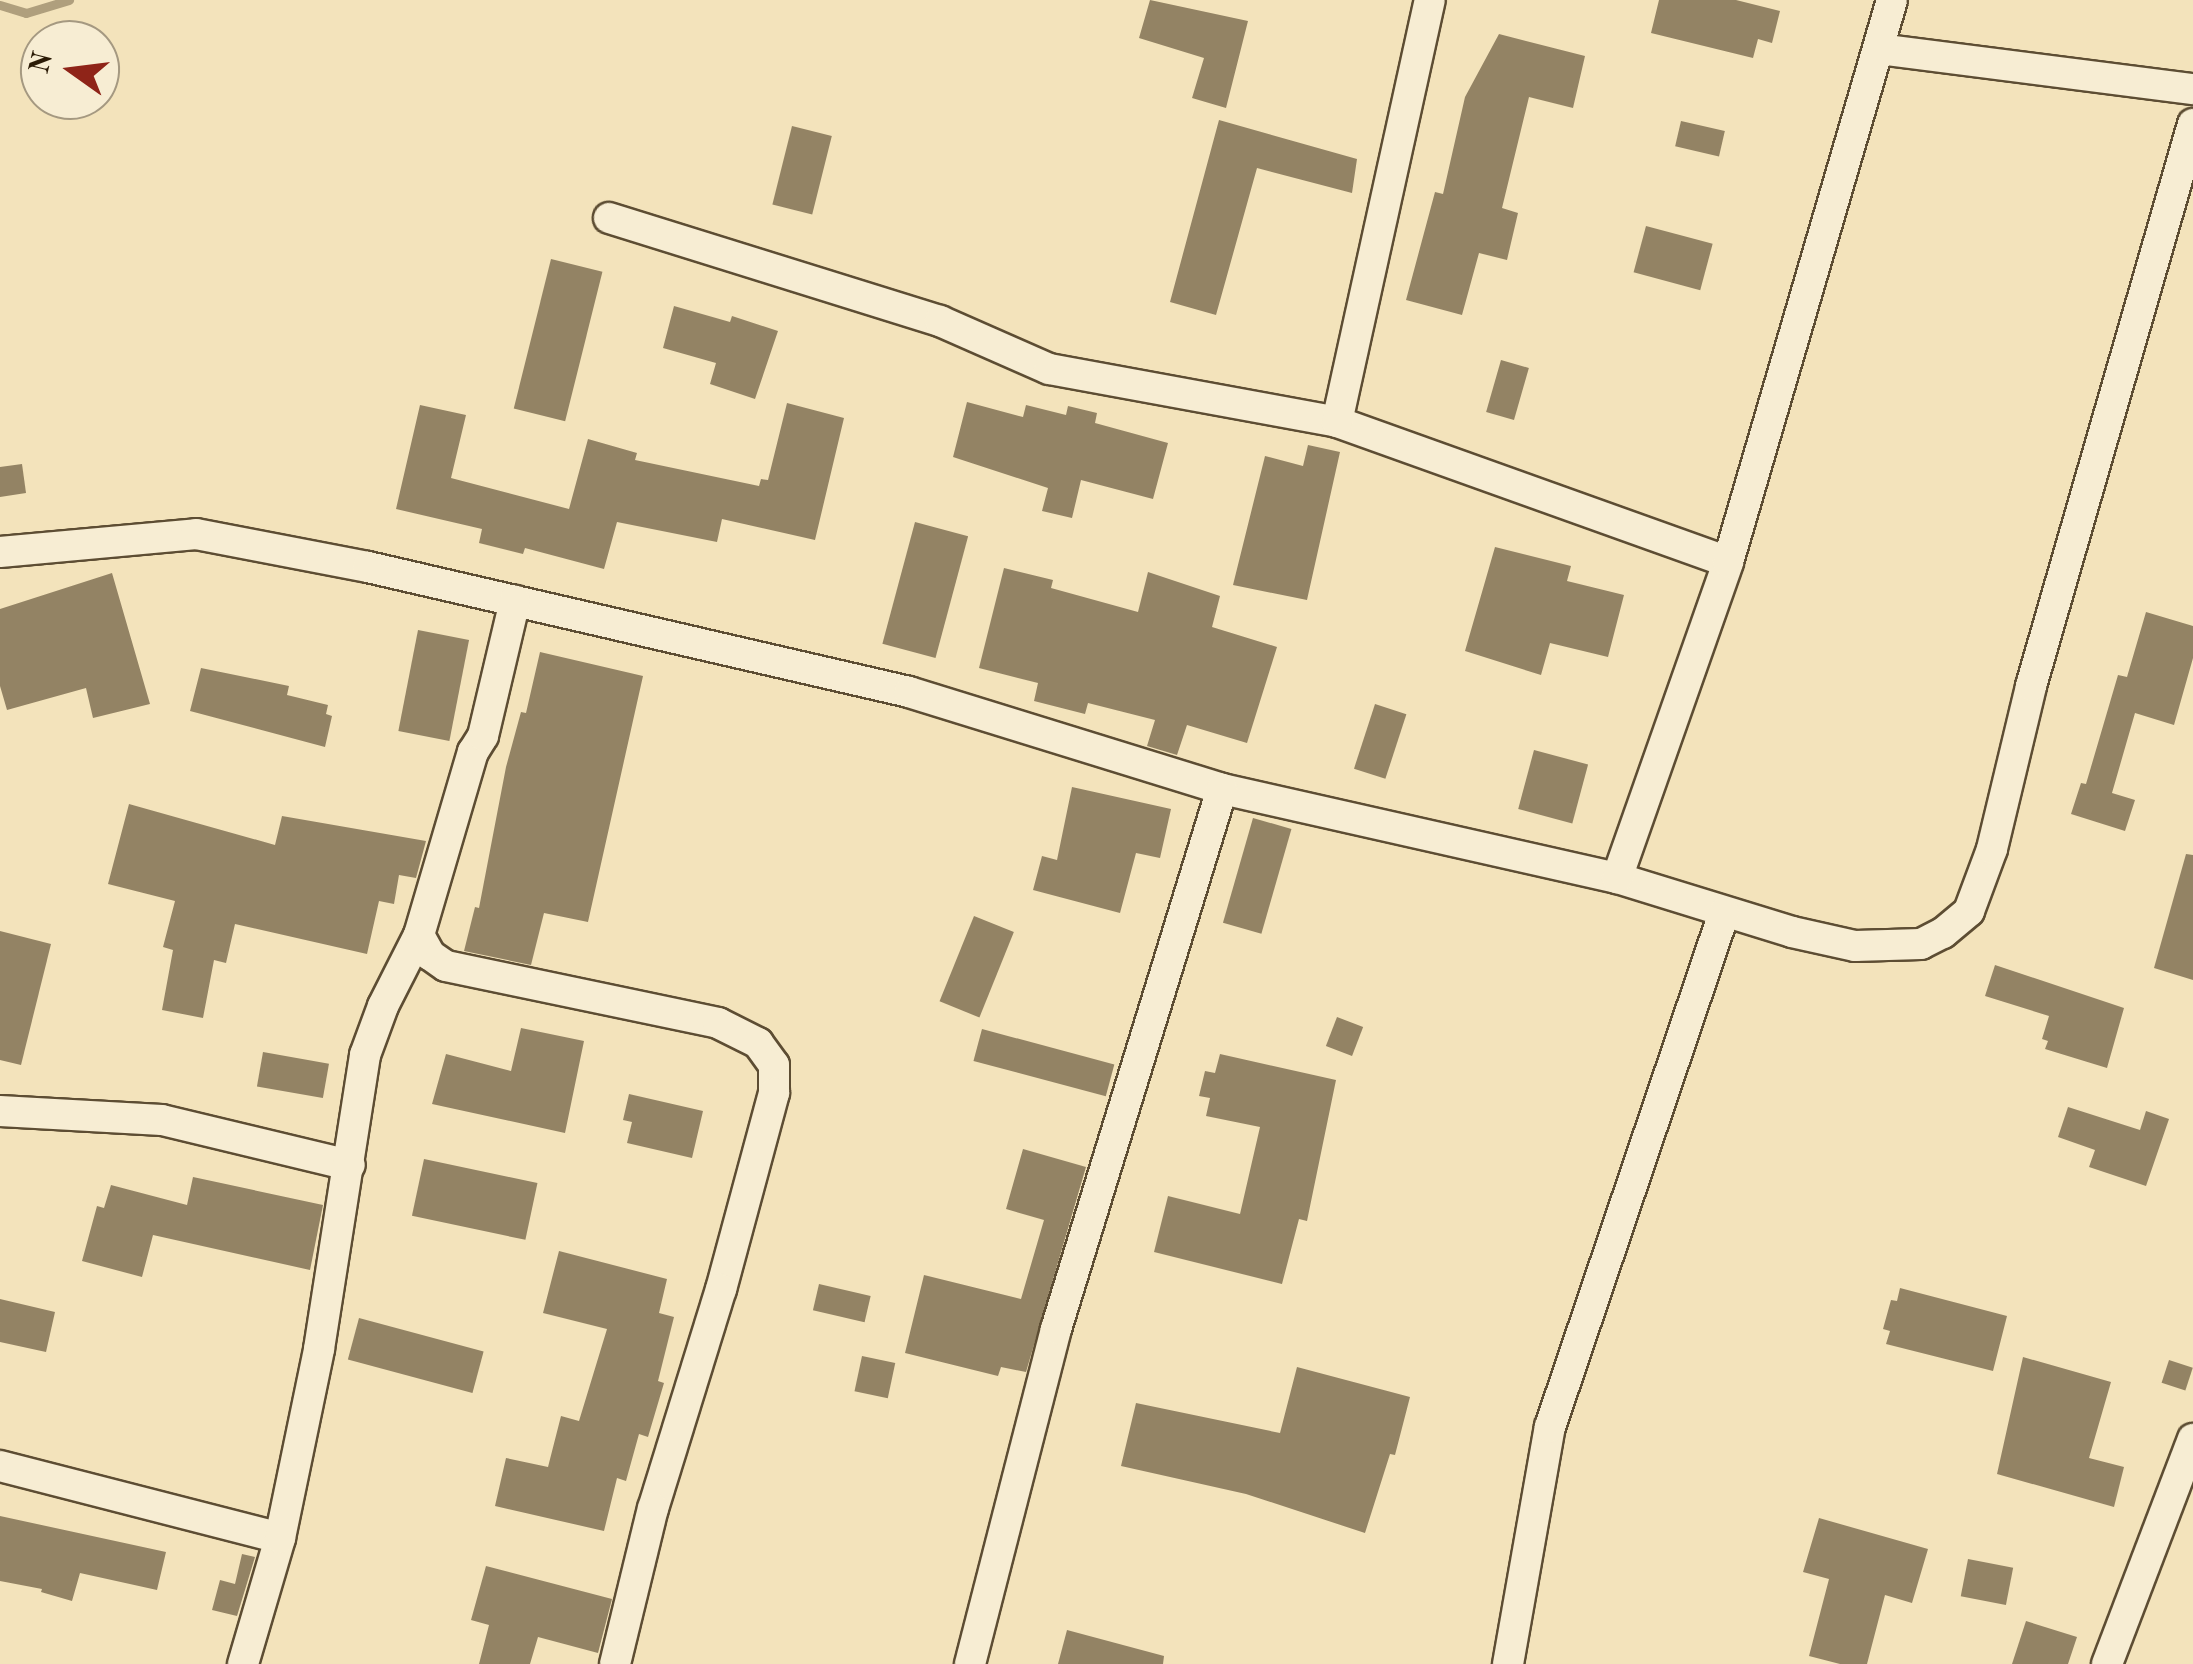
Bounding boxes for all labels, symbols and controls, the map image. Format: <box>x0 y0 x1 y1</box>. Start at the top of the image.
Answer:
north arrow <box>20 20 120 120</box>
text: N <box>27 49 59 77</box>

